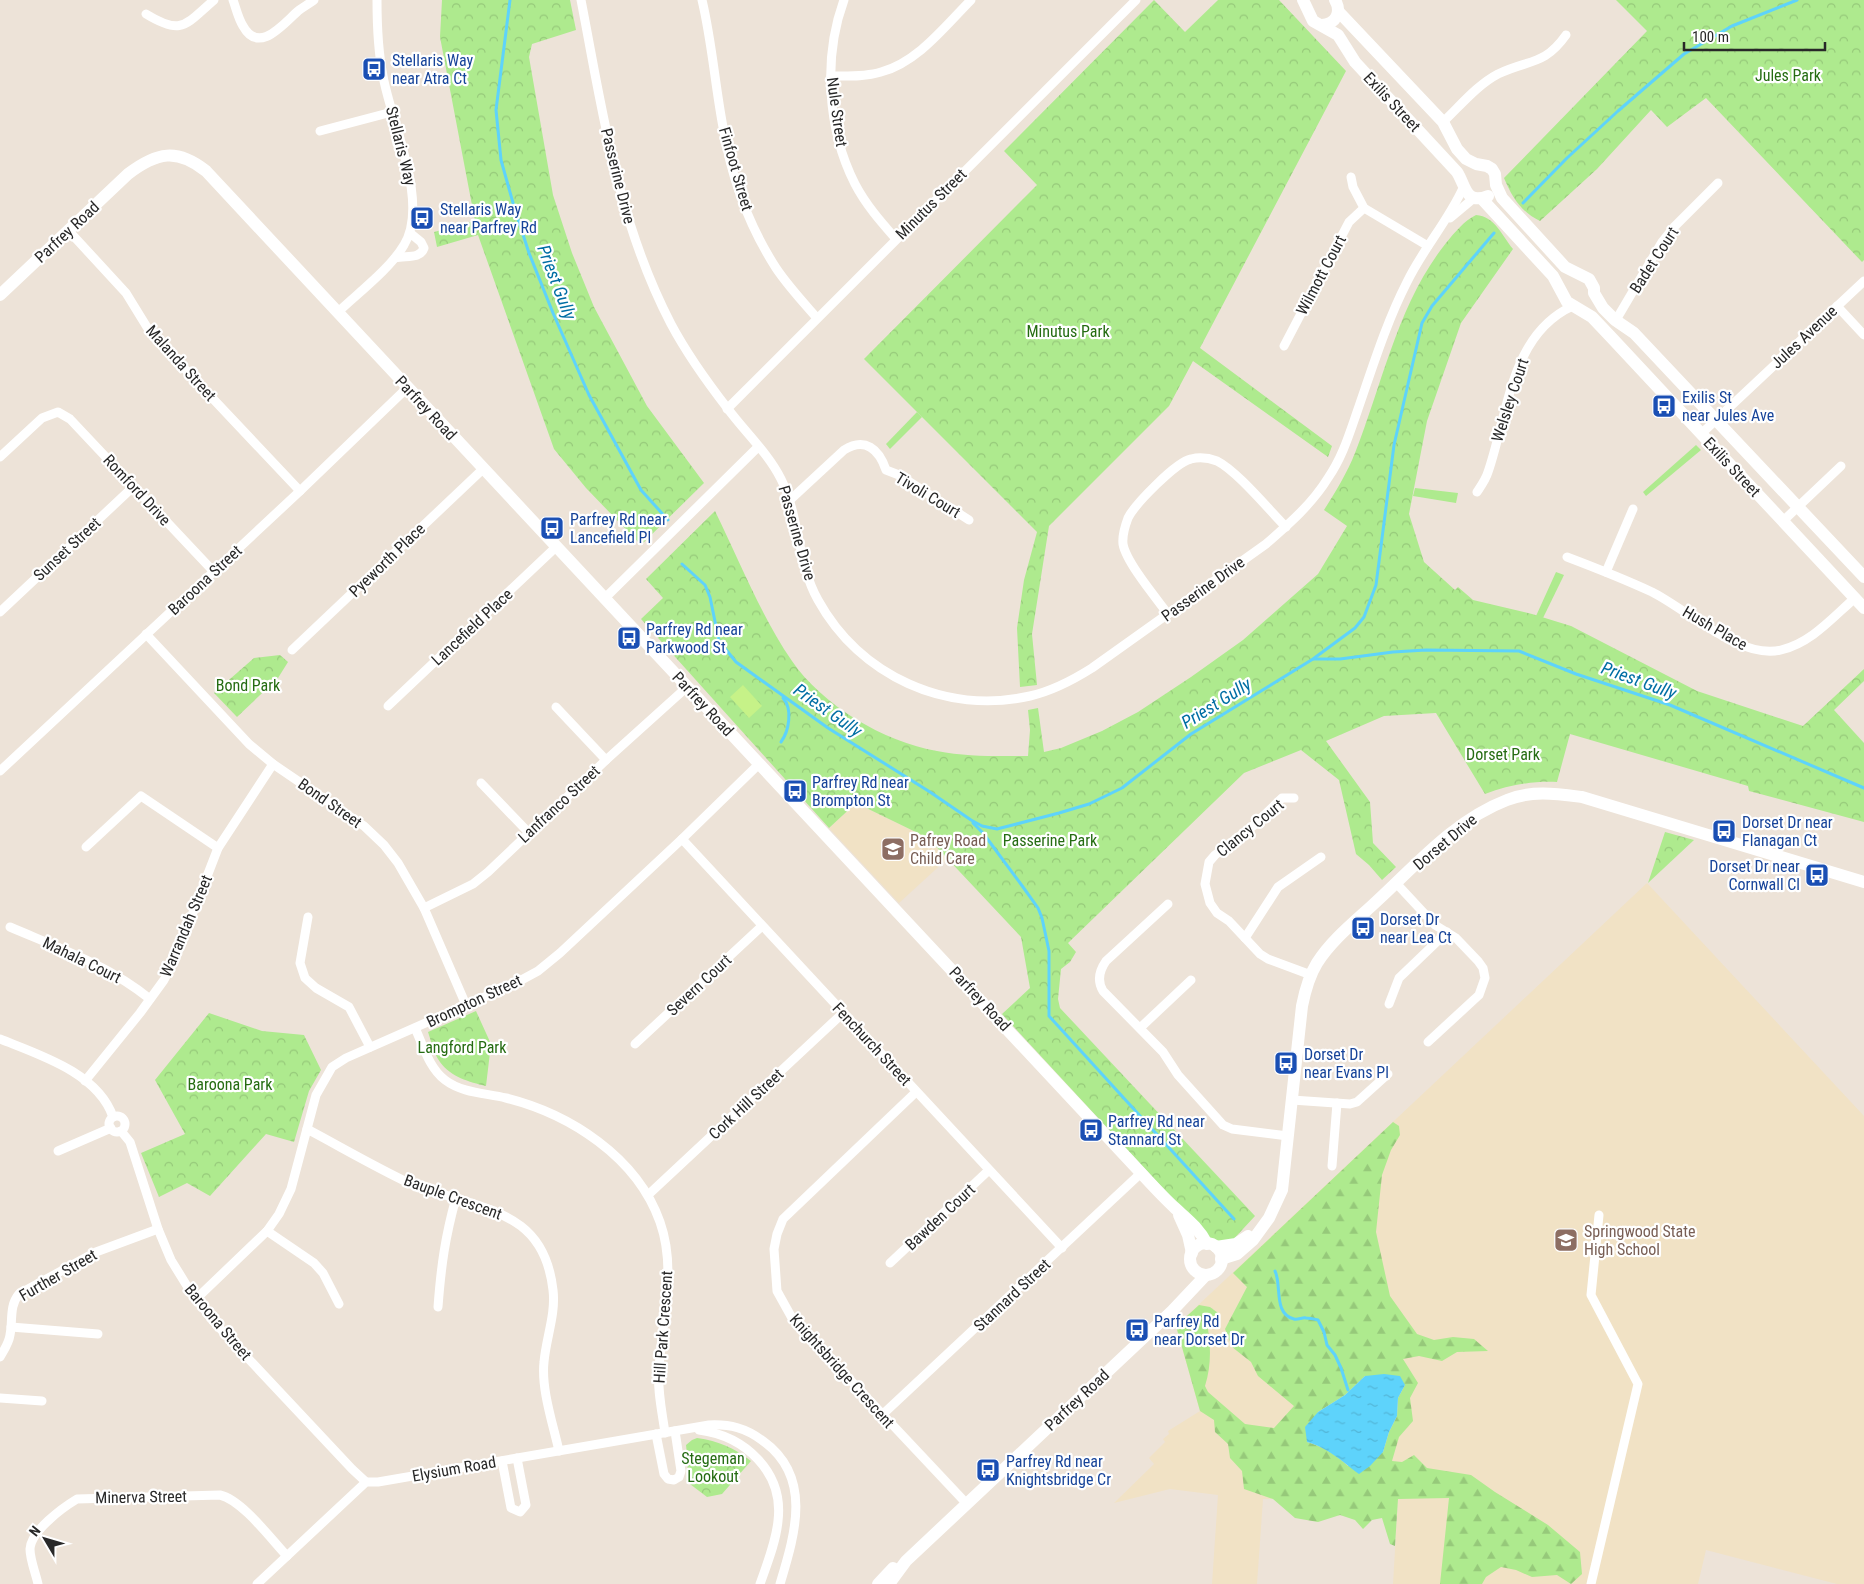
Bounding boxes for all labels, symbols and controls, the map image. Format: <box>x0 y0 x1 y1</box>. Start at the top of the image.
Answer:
scale bar <box>1684 20 1825 52</box>
text: 100 m <box>1692 28 1729 46</box>
place label: Stellaris Way near Atra Ct <box>392 51 474 88</box>
bus stop icon: Stellaris Way near Atra Ct <box>361 56 387 82</box>
park label: Jules Park <box>1755 66 1822 85</box>
street label: Exilis Street <box>1360 68 1425 136</box>
street label: Nule Street <box>823 76 851 148</box>
street label: Stellaris Way <box>382 104 420 188</box>
street label: Finfoot Street <box>715 125 757 213</box>
street label: Passerine Drive <box>597 126 639 226</box>
street label: Minutus Street <box>892 165 970 243</box>
street label: Parfrey Road <box>31 197 103 267</box>
place label: Stellaris Way near Parfrey Rd <box>440 200 537 237</box>
bus stop icon: Stellaris Way near Parfrey Rd <box>409 205 435 231</box>
street label: Badet Court <box>1626 223 1683 297</box>
street label: Wilmott Court <box>1292 232 1350 318</box>
water label: Priest Gully <box>533 242 581 323</box>
street label: Jules Avenue <box>1767 302 1841 372</box>
street label: Malanda Street <box>142 321 220 405</box>
park label: Minutus Park <box>1026 322 1110 341</box>
street label: Welsley Court <box>1488 356 1533 444</box>
street label: Parfrey Road <box>391 372 461 444</box>
place label: Exilis St near Jules Ave <box>1682 388 1774 425</box>
bus stop icon: Exilis St near Jules Ave <box>1651 393 1677 419</box>
street label: Exilis Street <box>1700 433 1765 501</box>
street label: Romford Drive <box>99 451 175 529</box>
street label: Tivoli Court <box>892 468 964 522</box>
street label: Passerine Drive <box>774 483 820 583</box>
place label: Parfrey Rd near Lancefield Pl <box>570 510 667 547</box>
street label: Sunset Street <box>30 513 105 585</box>
bus stop icon: Parfrey Rd near Lancefield Pl <box>539 515 565 541</box>
street label: Pyeworth Place <box>345 519 429 601</box>
street label: Baroona Street <box>164 541 246 619</box>
street label: Passerine Drive <box>1158 553 1248 625</box>
street label: Lancefield Place <box>428 585 516 669</box>
street label: Hush Place <box>1679 602 1751 654</box>
place label: Parfrey Rd near Parkwood St <box>646 620 743 657</box>
bus stop icon: Parfrey Rd near Parkwood St <box>616 625 642 651</box>
water label: Priest Gully <box>1599 657 1680 704</box>
street label: Parfrey Road <box>668 668 738 740</box>
water label: Priest Gully <box>1177 673 1255 733</box>
park label: Bond Park <box>216 676 281 695</box>
water label: Priest Gully <box>790 679 867 742</box>
park label: Dorset Park <box>1466 745 1541 764</box>
street label: Lanfranco Street <box>514 761 604 847</box>
place label: Parfrey Rd near Brompton St <box>812 773 909 810</box>
street label: Bond Street <box>294 774 366 832</box>
bus stop icon: Parfrey Rd near Brompton St <box>782 778 808 804</box>
street label: Clancy Court <box>1213 795 1288 861</box>
street label: Dorset Drive <box>1409 810 1481 874</box>
place label: Dorset Dr near Flanagan Ct <box>1742 813 1833 850</box>
bus stop icon: Dorset Dr near Flanagan Ct <box>1711 818 1737 844</box>
place label: Pafrey Road Child Care <box>910 831 986 868</box>
park label: Passerine Park <box>1003 831 1098 850</box>
school or university icon: Pafrey Road Child Care <box>880 836 906 862</box>
place label: Dorset Dr near Cornwall Cl <box>1709 857 1800 894</box>
bus stop icon: Dorset Dr near Cornwall Cl <box>1804 862 1830 888</box>
street label: Warrandah Street <box>156 872 216 980</box>
place label: Dorset Dr near Lea Ct <box>1380 910 1452 947</box>
bus stop icon: Dorset Dr near Lea Ct <box>1350 915 1376 941</box>
street label: Mahala Court <box>40 933 125 987</box>
street label: Severn Court <box>663 950 735 1020</box>
street label: Parfrey Road <box>945 963 1015 1035</box>
street label: Brompton Street <box>423 971 525 1031</box>
street label: Fenchurch Street <box>829 999 915 1090</box>
park label: Langford Park <box>418 1038 507 1057</box>
place label: Dorset Dr near Evans Pl <box>1304 1045 1389 1082</box>
bus stop icon: Dorset Dr near Evans Pl <box>1273 1050 1299 1076</box>
street label: Cork Hill Street <box>705 1064 787 1143</box>
park label: Baroona Park <box>188 1075 273 1094</box>
place label: Parfrey Rd near Stannard St <box>1108 1112 1205 1149</box>
bus stop icon: Parfrey Rd near Stannard St <box>1078 1117 1104 1143</box>
street label: Bauple Crescent <box>401 1170 505 1224</box>
street label: Bawden Court <box>901 1180 979 1254</box>
place label: Springwood State High School <box>1584 1222 1695 1259</box>
school or university icon: Springwood State High School <box>1553 1227 1579 1253</box>
street label: Further Street <box>16 1245 100 1305</box>
street label: Stannard Street <box>970 1255 1054 1335</box>
street label: Hill Park Crescent <box>650 1270 676 1384</box>
street label: Baroona Street <box>181 1280 256 1364</box>
street label: Knightsbridge Crescent <box>786 1310 898 1432</box>
place label: Parfrey Rd near Dorset Dr <box>1154 1312 1245 1349</box>
bus stop icon: Parfrey Rd near Dorset Dr <box>1124 1317 1150 1343</box>
street label: Parfrey Road <box>1041 1365 1113 1435</box>
park label: Stegeman Lookout <box>681 1449 745 1486</box>
street label: Elysium Road <box>411 1452 497 1486</box>
place label: Parfrey Rd near Knightsbridge Cr <box>1006 1452 1111 1489</box>
bus stop icon: Parfrey Rd near Knightsbridge Cr <box>975 1457 1001 1483</box>
street label: Minerva Street <box>95 1487 187 1507</box>
north arrow <box>20 1514 70 1564</box>
text: N <box>26 1523 44 1539</box>

